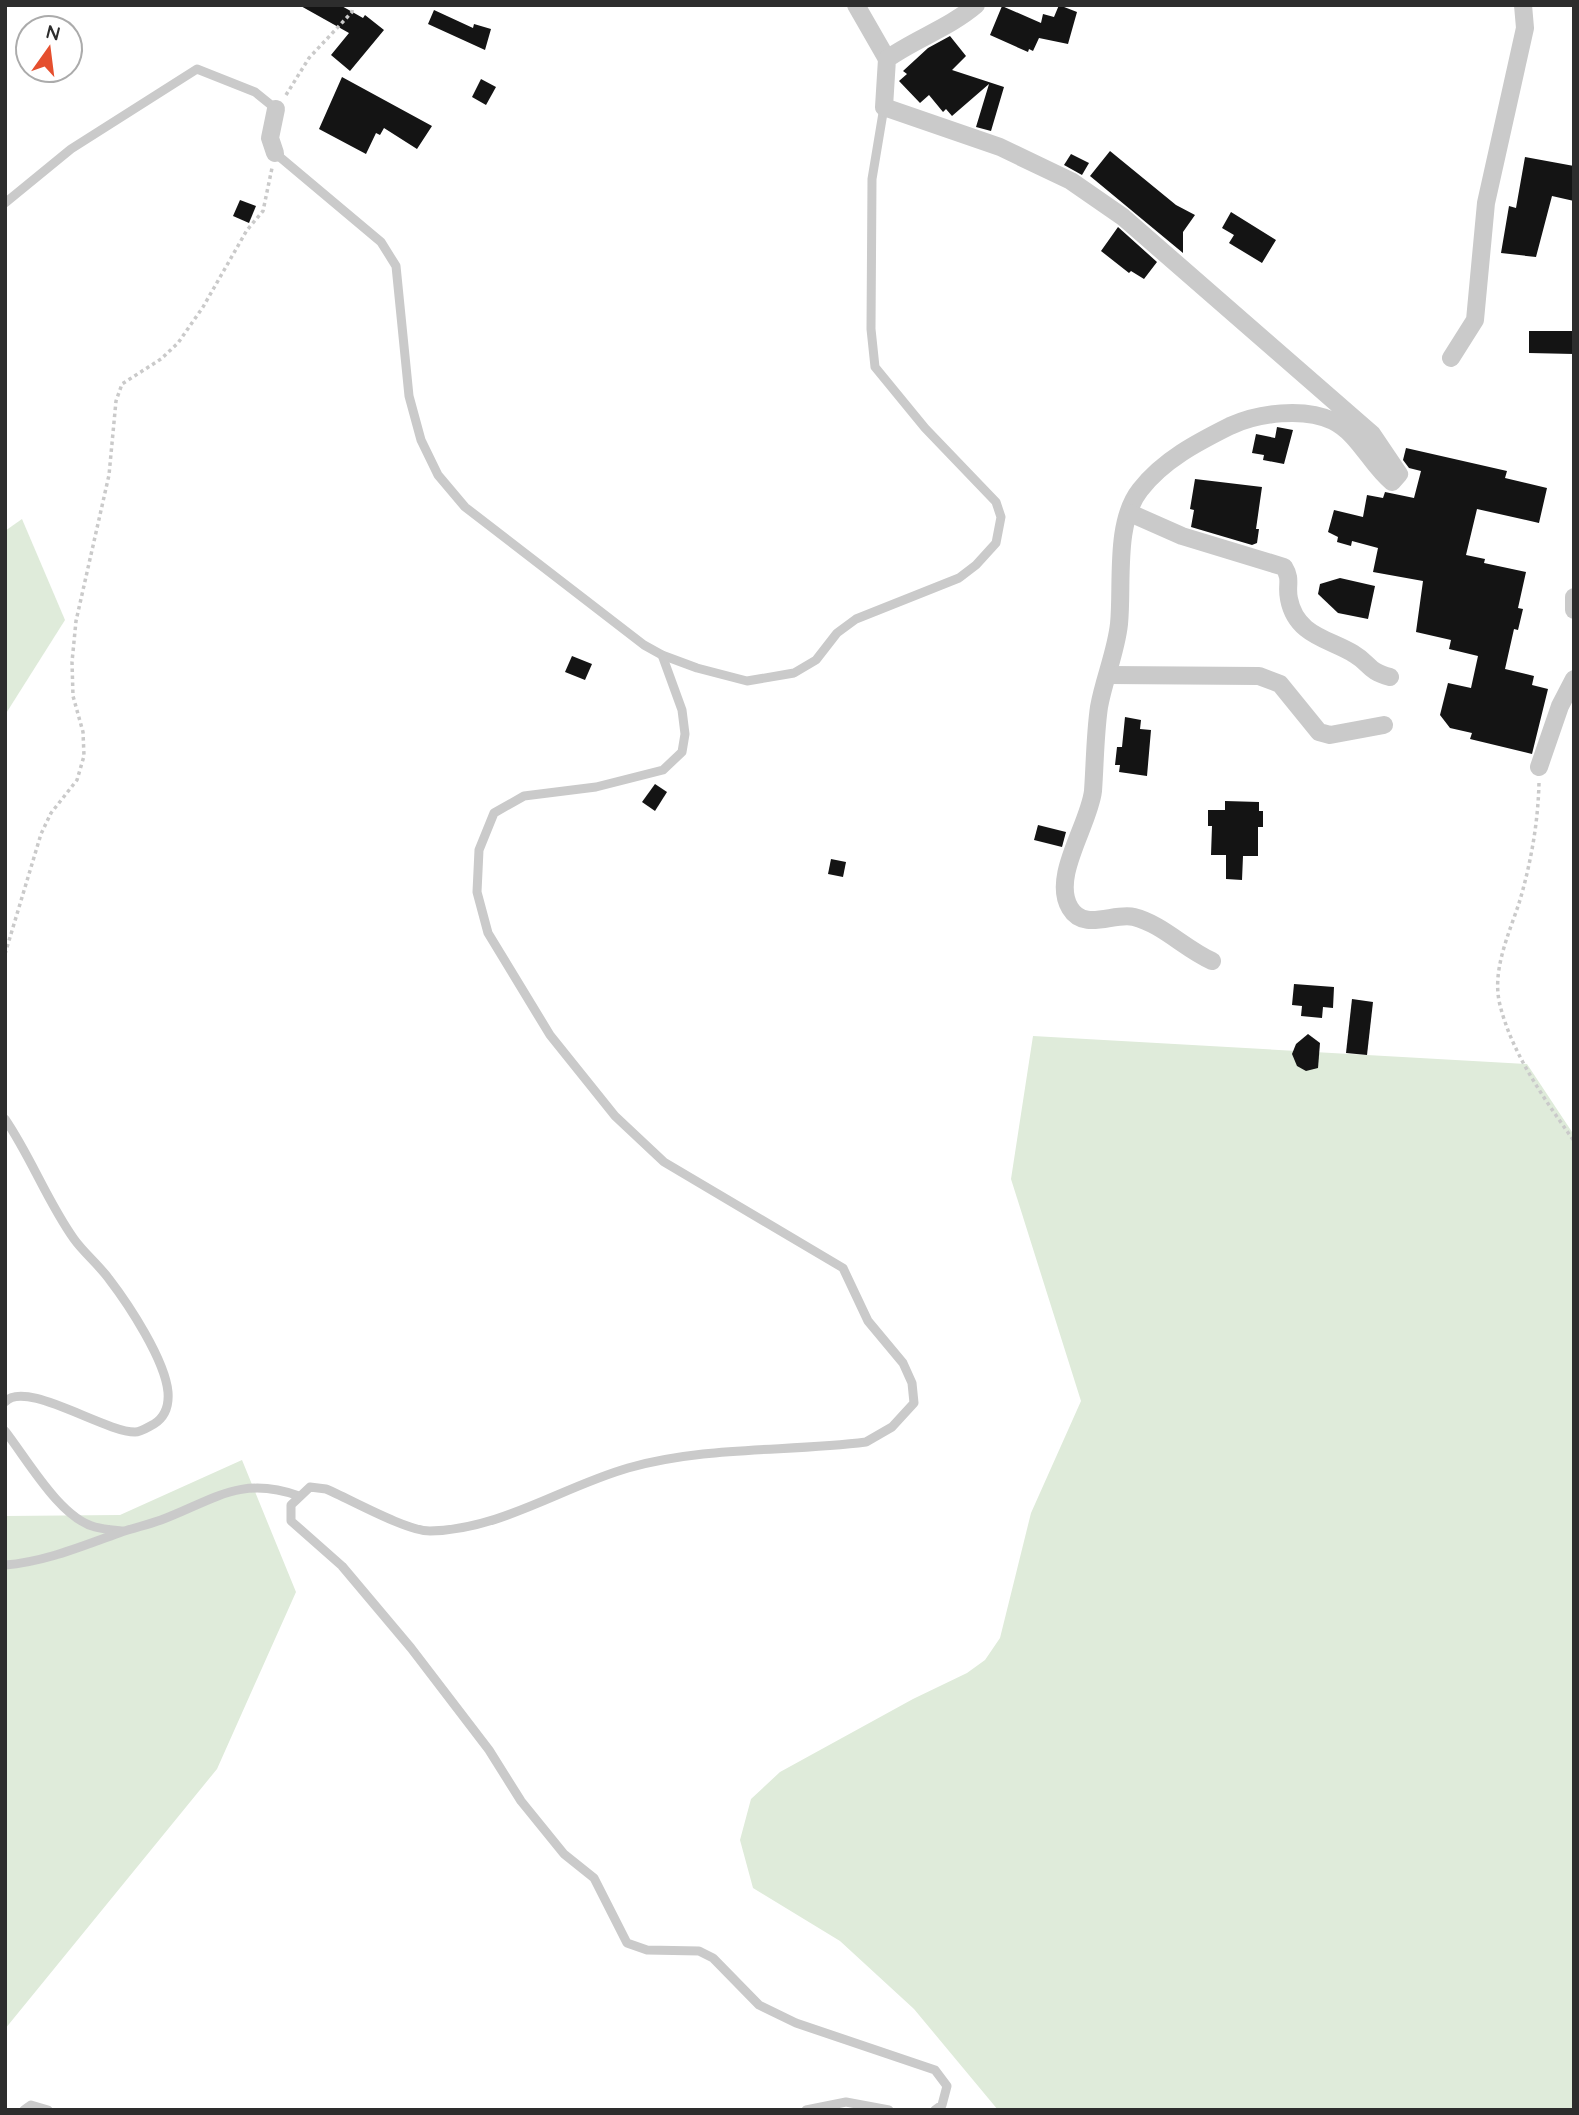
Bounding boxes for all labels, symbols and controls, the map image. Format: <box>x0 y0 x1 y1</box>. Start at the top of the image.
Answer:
north arrow <box>14 14 84 84</box>
text: N <box>43 19 63 46</box>

